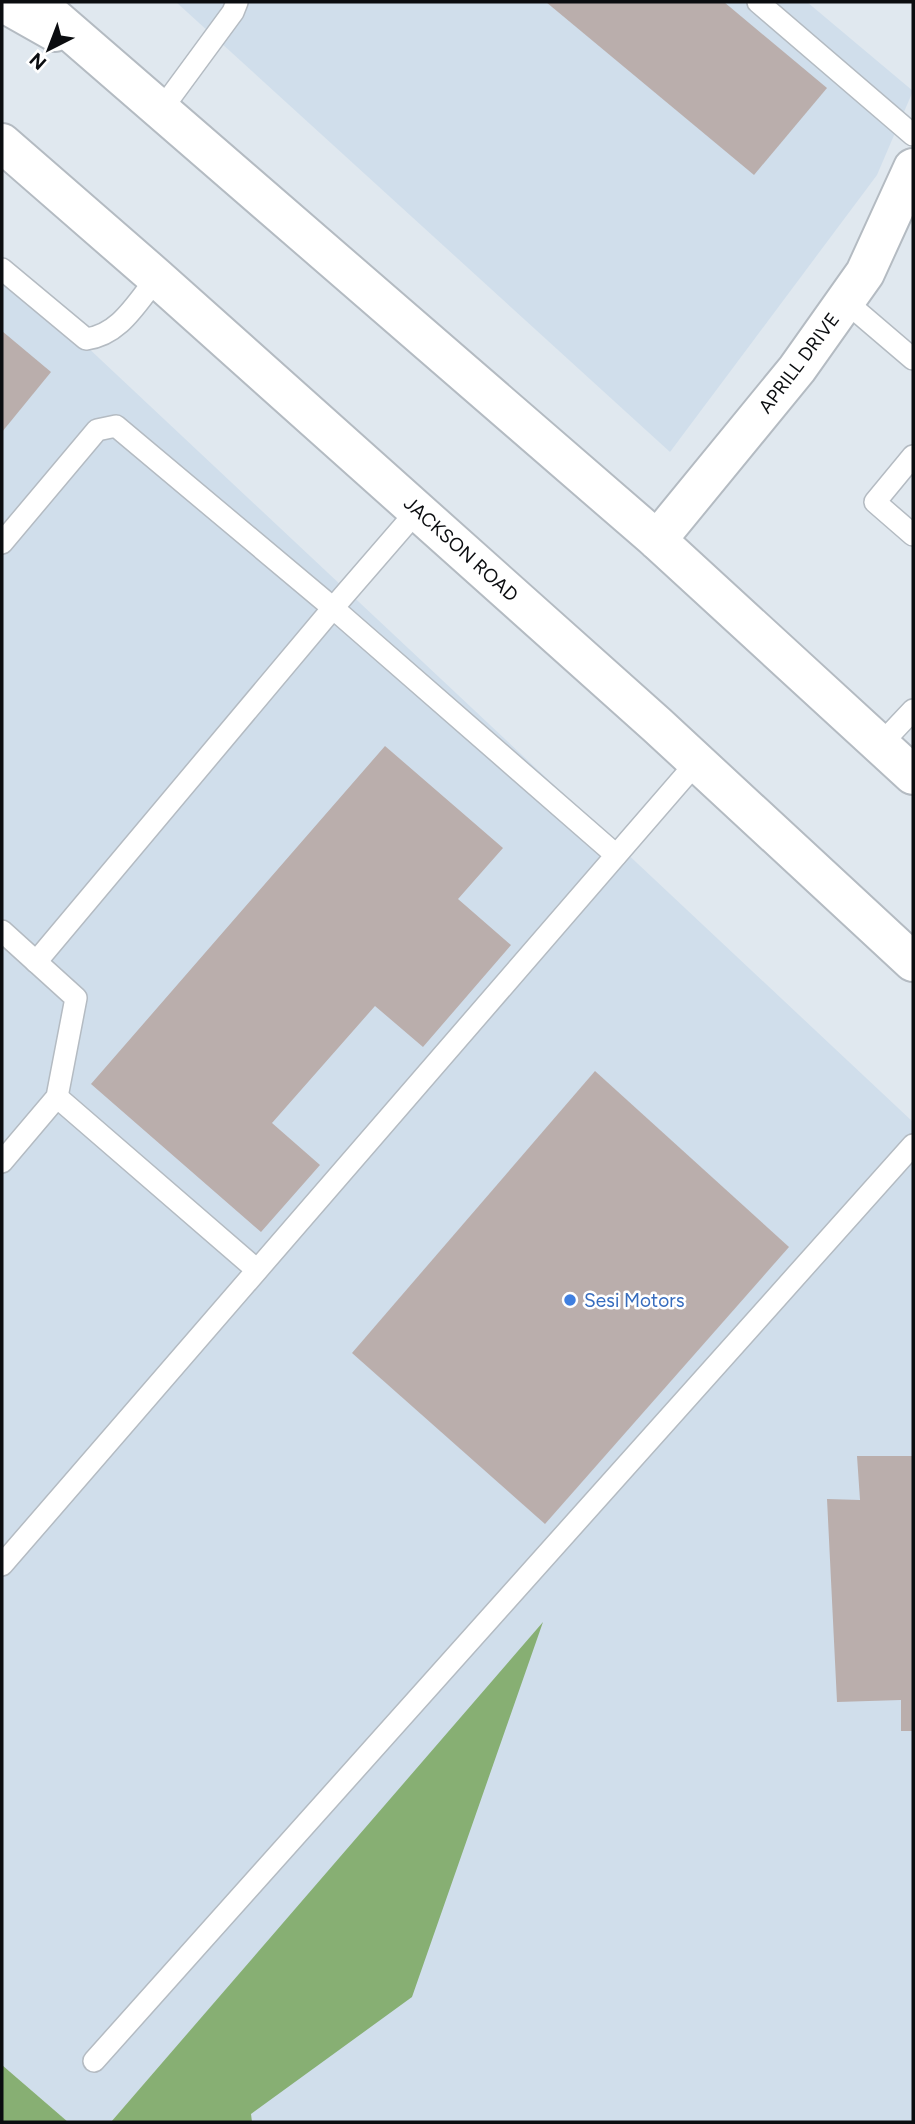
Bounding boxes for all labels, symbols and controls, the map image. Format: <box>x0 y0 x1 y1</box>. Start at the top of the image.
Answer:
north arrow <box>14 14 84 84</box>
text: N <box>25 48 51 75</box>
street label: APRILL DRIVE <box>754 308 844 418</box>
street label: JACKSON ROAD <box>399 492 523 606</box>
place label: Sesi Motors <box>584 1289 685 1312</box>
marker: Sesi Motors <box>562 1292 578 1308</box>

